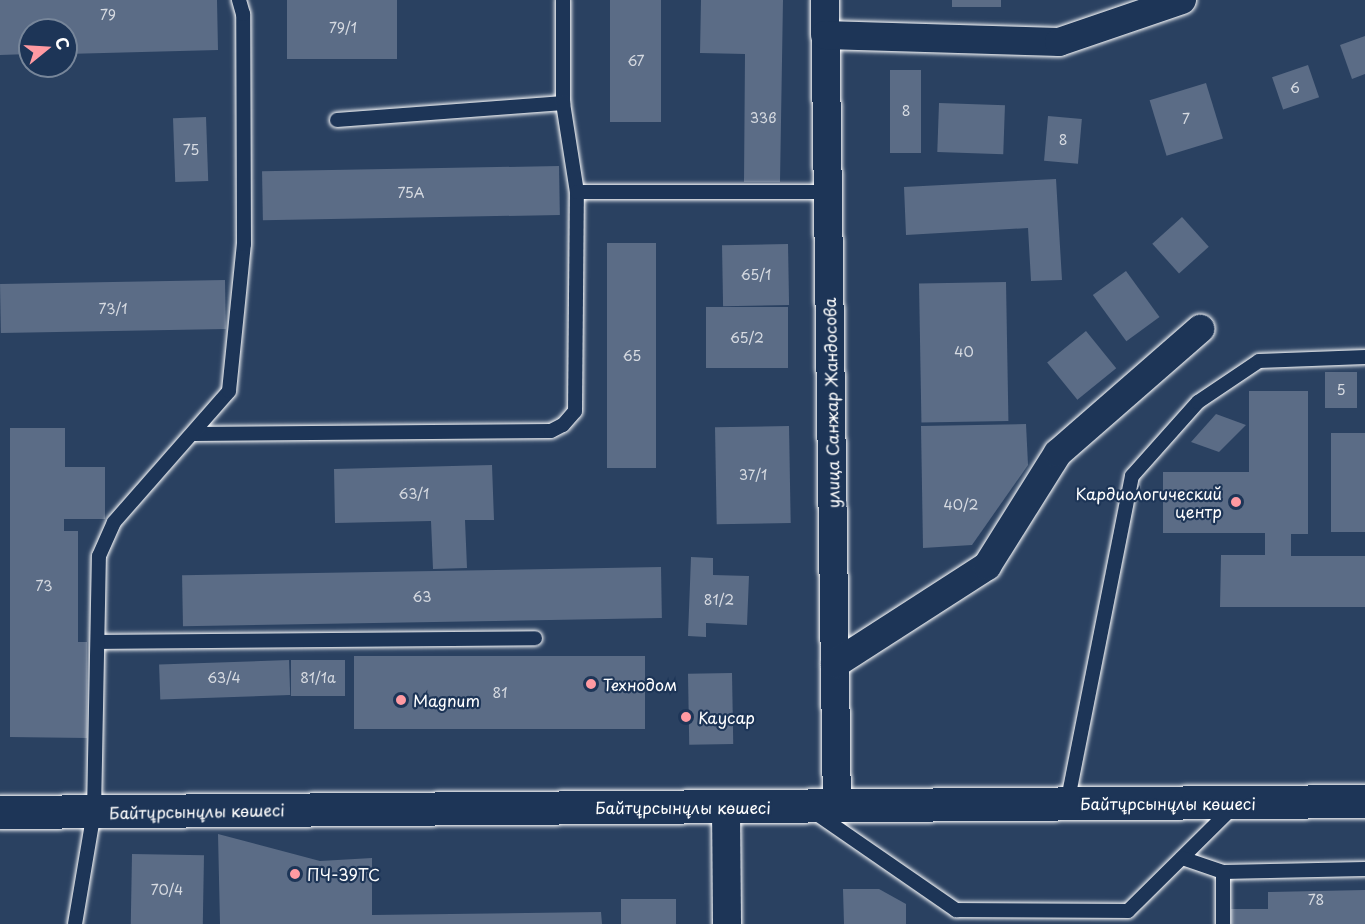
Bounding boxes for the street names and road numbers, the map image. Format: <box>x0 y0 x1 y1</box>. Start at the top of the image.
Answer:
street label: улица Санжар Жандосова <box>820 297 842 509</box>
street label: Байтұрсынұлы көшесі <box>1080 793 1256 813</box>
street label: Байтұрсынұлы көшесі <box>595 797 771 817</box>
street label: Байтұрсынұлы көшесі <box>109 800 285 822</box>

